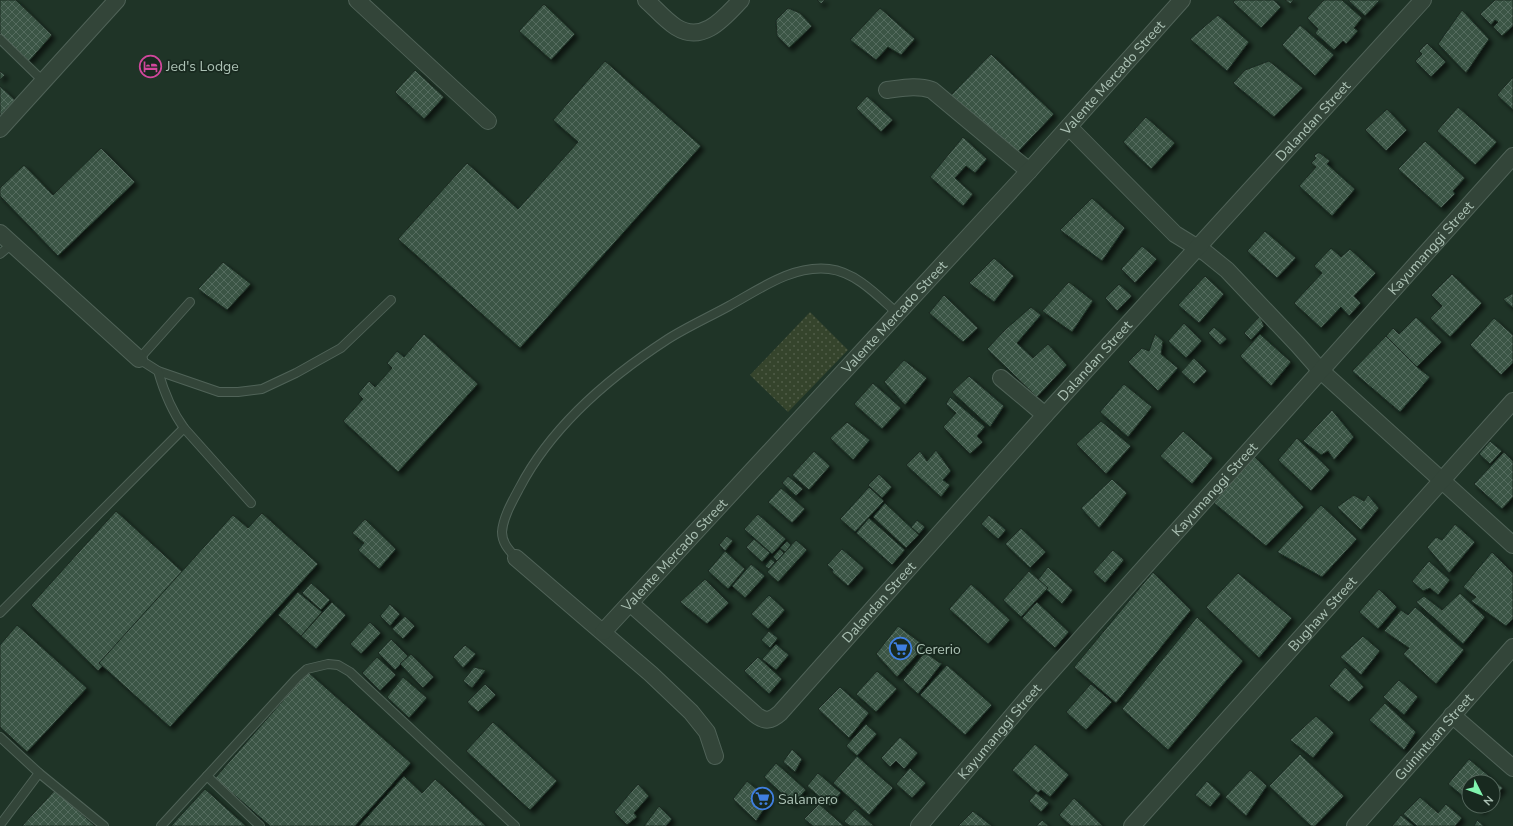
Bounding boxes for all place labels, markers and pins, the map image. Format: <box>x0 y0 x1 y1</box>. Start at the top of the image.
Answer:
hotel icon: Jed's Lodge <box>138 53 164 79</box>
place label: Jed's Lodge <box>165 57 239 76</box>
supermarket icon: Cererio <box>887 636 913 662</box>
place label: Cererio <box>916 640 961 659</box>
supermarket icon: Salamero <box>750 786 776 812</box>
place label: Salamero <box>778 790 838 809</box>

